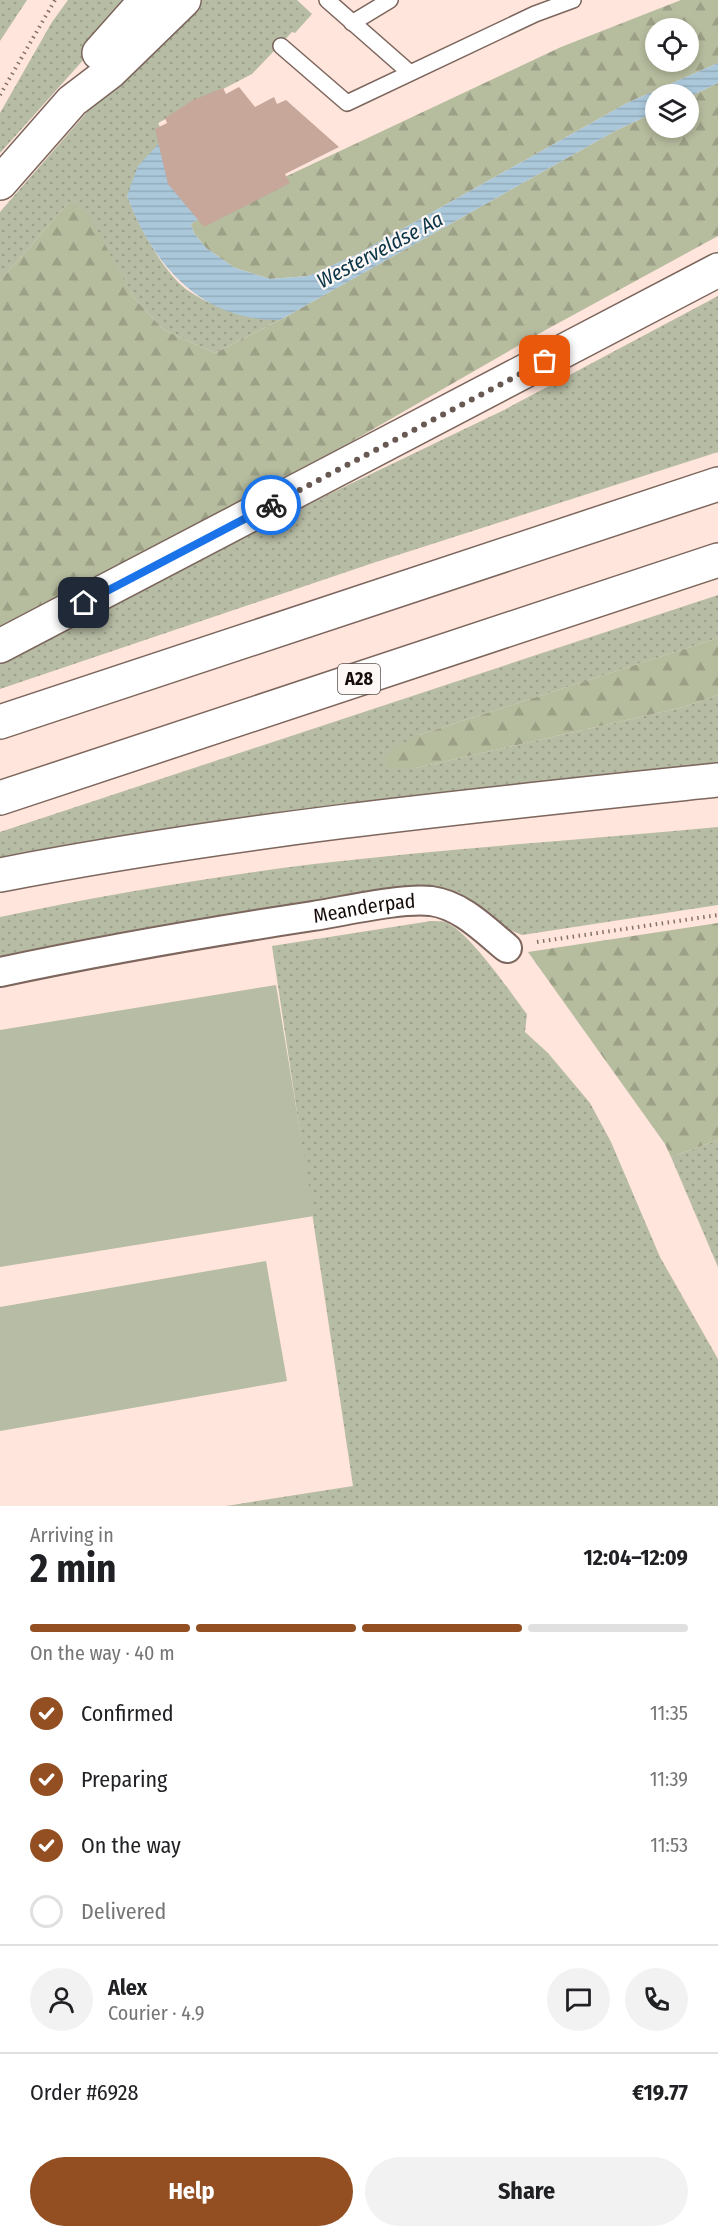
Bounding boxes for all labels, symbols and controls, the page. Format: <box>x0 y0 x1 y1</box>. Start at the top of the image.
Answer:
map controls <box>645 18 699 138</box>
button: locate <box>645 18 699 72</box>
button: layers <box>645 84 699 138</box>
water label: Westerveldse Aa <box>312 206 448 294</box>
pin <box>519 335 570 386</box>
icon: bag <box>528 344 561 377</box>
courier <box>241 475 301 535</box>
icon: bike <box>255 489 288 522</box>
pin <box>58 577 109 628</box>
icon: home <box>67 586 100 619</box>
road number: A28 <box>338 664 380 694</box>
street label: Meanderpad <box>311 889 416 928</box>
text: Arriving in <box>30 1523 114 1547</box>
text: 12:04–12:09 <box>583 1544 688 1571</box>
text: 2 min <box>30 1546 116 1592</box>
text: On the way · 40 m <box>30 1641 175 1665</box>
icon: check <box>30 1697 63 1730</box>
text: Confirmed <box>81 1700 174 1727</box>
text: 11:35 <box>650 1701 688 1725</box>
icon: check <box>30 1763 63 1796</box>
text: Preparing <box>81 1766 167 1793</box>
text: 11:39 <box>650 1767 688 1791</box>
icon: check <box>30 1829 63 1862</box>
text: On the way <box>81 1832 181 1859</box>
text: 11:53 <box>650 1833 688 1857</box>
text: Delivered <box>81 1898 166 1925</box>
button: person <box>30 1968 93 2031</box>
button: chat <box>547 1968 610 2031</box>
button: phone <box>625 1968 688 2031</box>
text: Alex <box>108 1974 147 2001</box>
text: Courier · 4.9 <box>108 2001 204 2025</box>
text: Order #6928 <box>30 2079 138 2106</box>
text: €19.77 <box>632 2079 688 2106</box>
button: Help <box>30 2157 353 2226</box>
button: Share <box>365 2157 688 2226</box>

